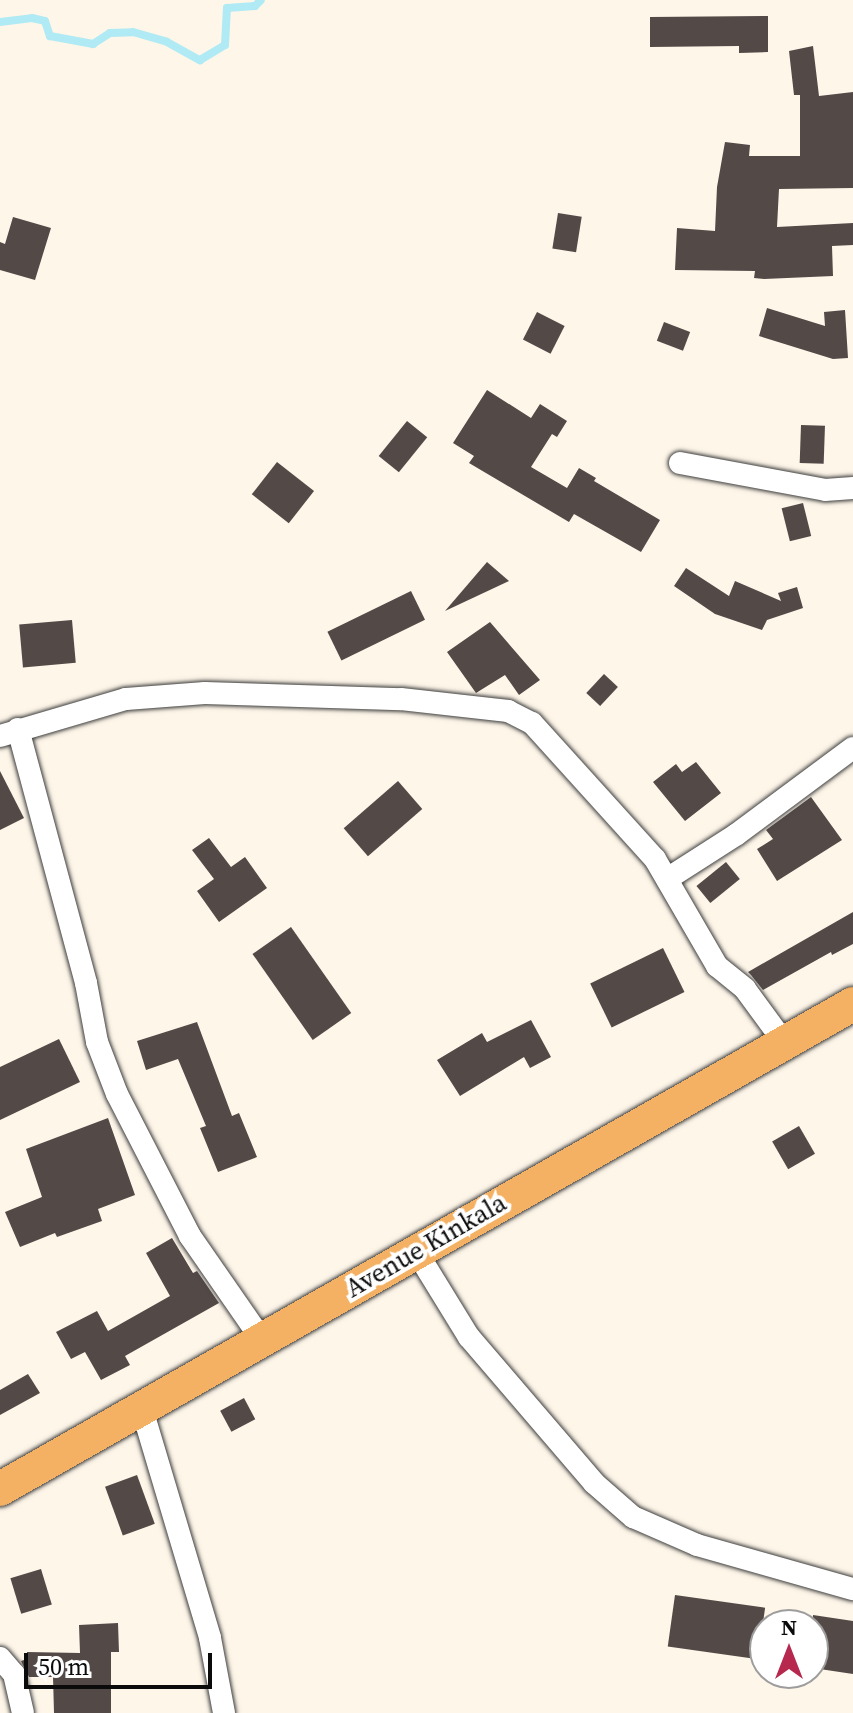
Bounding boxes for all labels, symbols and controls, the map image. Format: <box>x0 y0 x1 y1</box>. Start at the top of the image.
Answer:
street label: Avenue Kinkala <box>340 1187 512 1305</box>
north arrow <box>749 1609 829 1689</box>
text: N <box>781 1612 797 1642</box>
scale bar <box>28 1637 216 1687</box>
text: 50 m <box>38 1650 89 1683</box>

